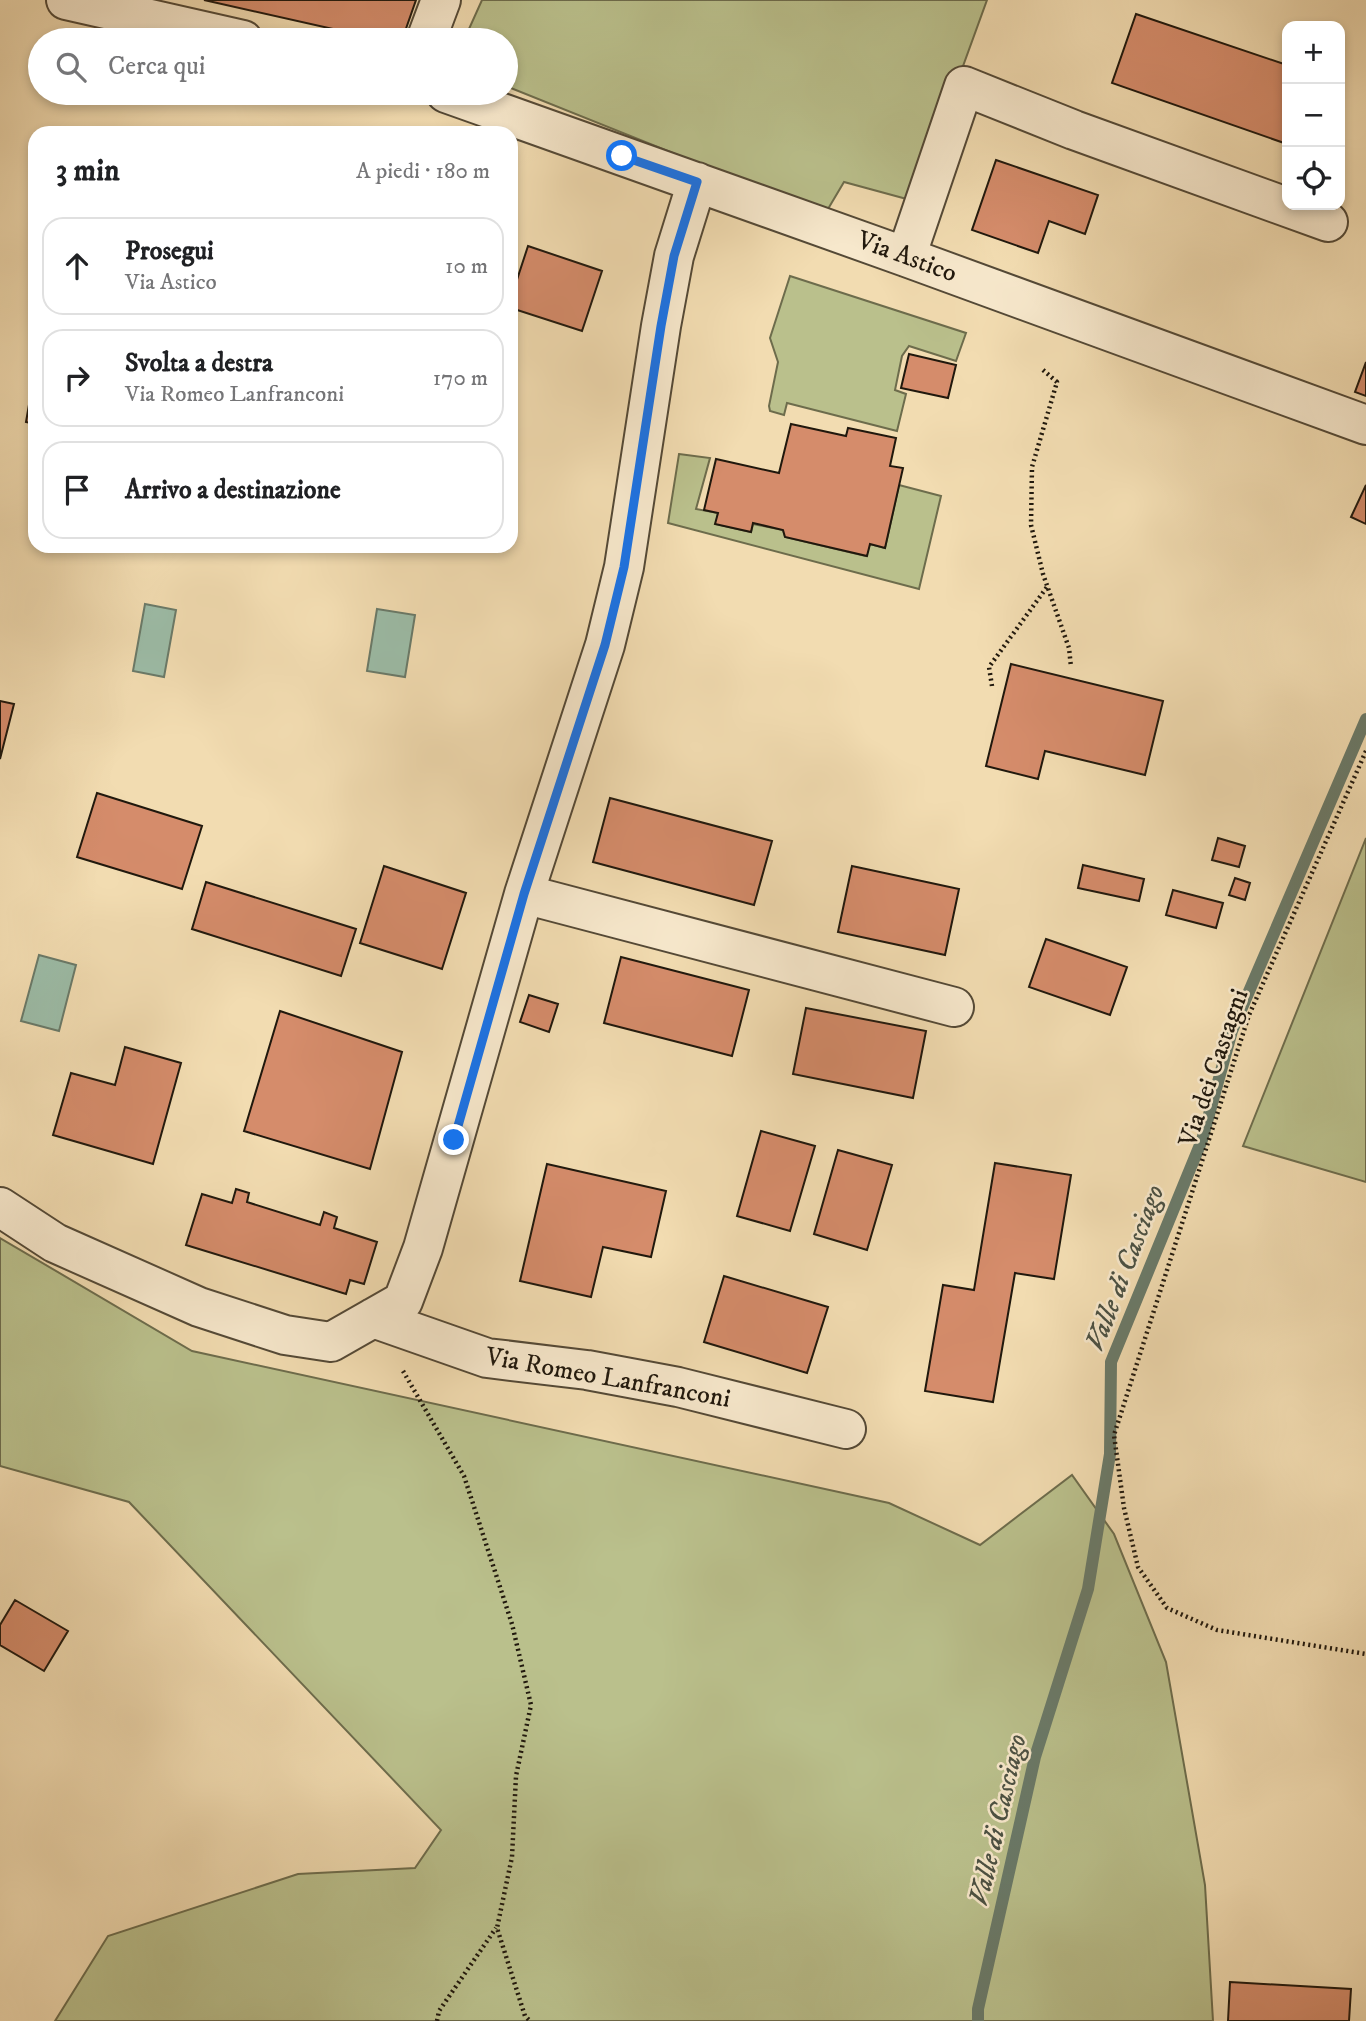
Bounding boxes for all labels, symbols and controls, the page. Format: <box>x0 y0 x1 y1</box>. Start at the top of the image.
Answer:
map controls <box>1282 21 1345 210</box>
button: + <box>1282 21 1345 84</box>
search box <box>28 28 518 105</box>
icon: search <box>52 48 90 86</box>
text: Cerca qui <box>108 50 206 83</box>
button: − <box>1282 84 1345 147</box>
route start <box>606 140 637 171</box>
button: locate <box>1282 147 1345 210</box>
text: 3 min <box>56 153 120 190</box>
text: A piedi · 180 m <box>356 157 490 186</box>
street label: Via Astico <box>852 223 961 290</box>
text: Prosegui <box>125 235 214 268</box>
icon: ahead <box>58 247 96 285</box>
text: 10 m <box>445 252 488 281</box>
text: Via Astico <box>125 268 217 297</box>
text: Svolta a destra <box>125 347 273 380</box>
icon: right <box>58 359 96 397</box>
text: 170 m <box>433 364 488 393</box>
text: Via Romeo Lanfranconi <box>125 380 344 409</box>
icon: arrive <box>58 471 96 509</box>
text: Arrivo a destinazione <box>125 474 341 507</box>
street label: Via dei Castagni <box>1171 985 1256 1152</box>
route end <box>438 1124 469 1155</box>
water label: Valle di Casciago <box>1077 1180 1173 1356</box>
street label: Via Romeo Lanfranconi <box>482 1340 733 1416</box>
water label: Valle di Casciago <box>961 1731 1035 1909</box>

